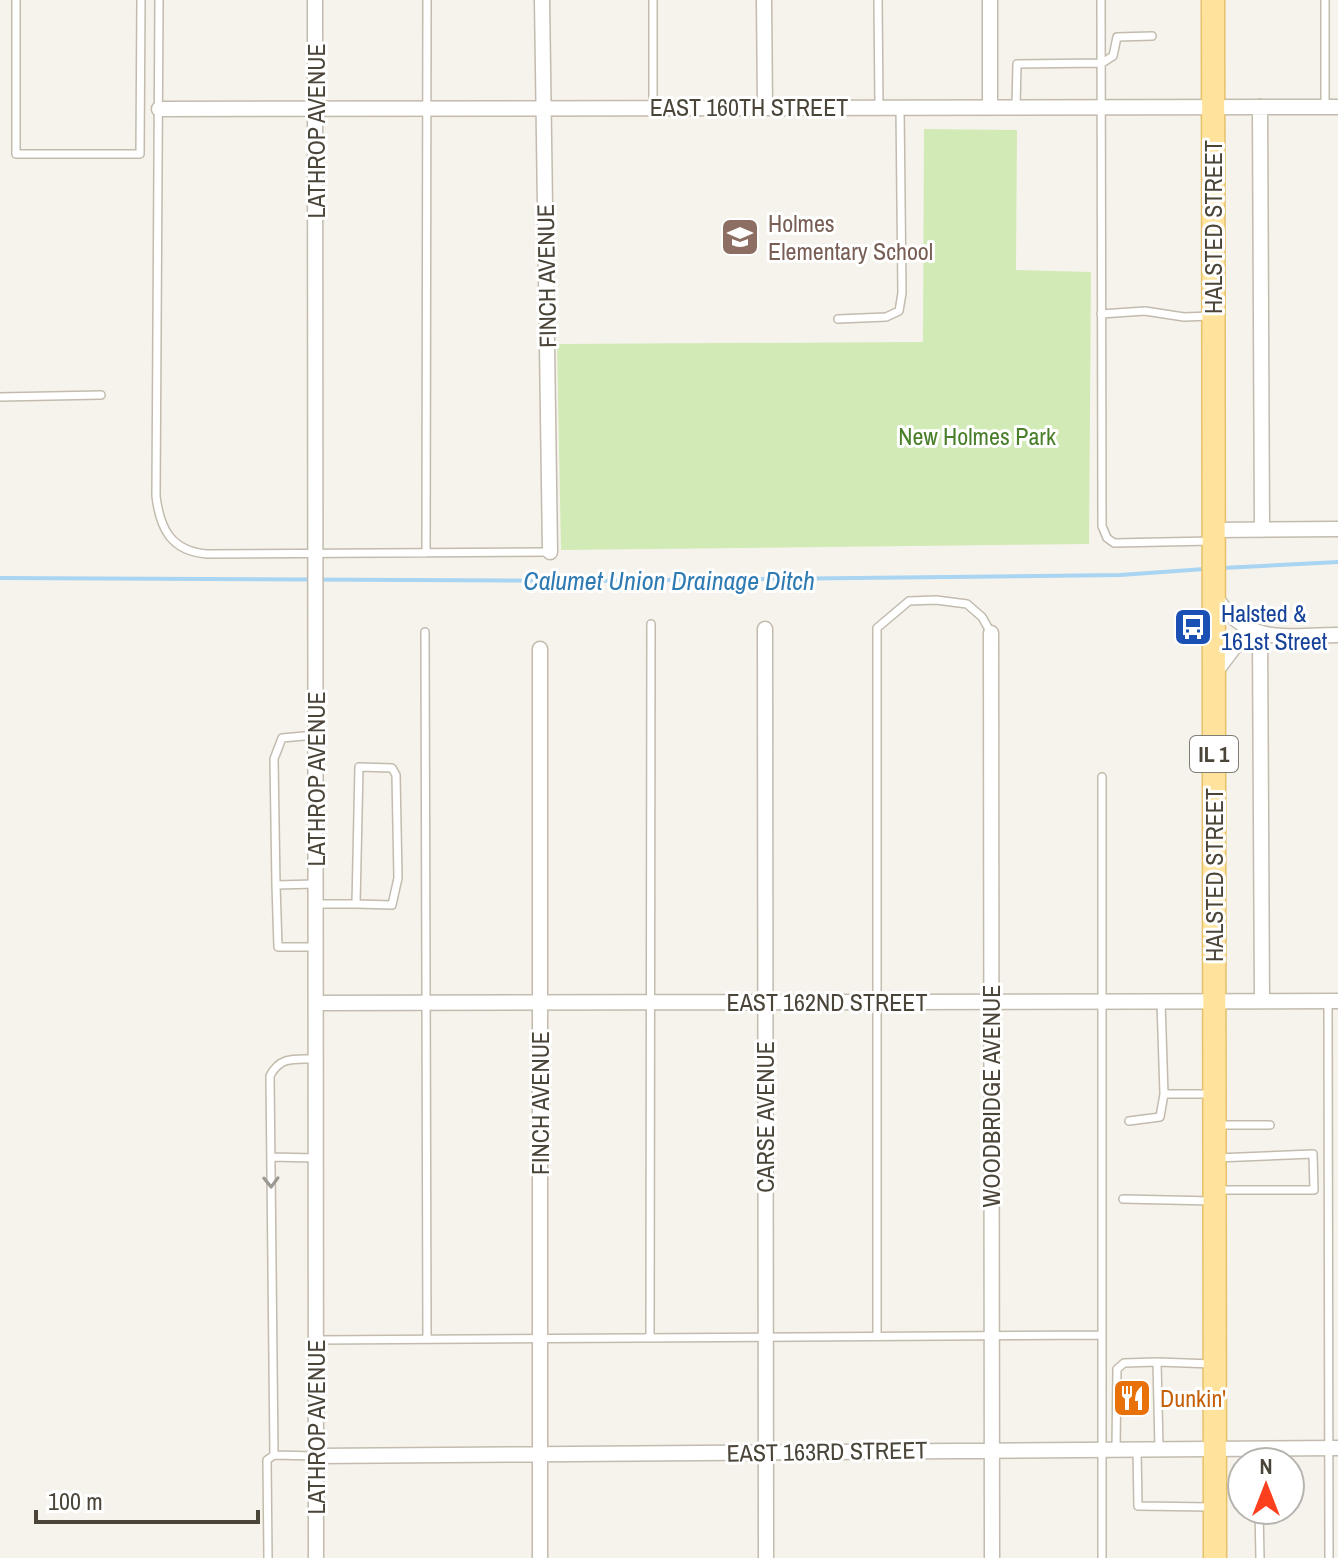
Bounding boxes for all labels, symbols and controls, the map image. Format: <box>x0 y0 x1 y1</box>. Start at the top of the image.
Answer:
street label: LATHROP AVENUE <box>300 43 332 219</box>
street label: EAST 160TH STREET <box>650 91 848 123</box>
street label: HALSTED STREET <box>1197 140 1229 314</box>
street label: FINCH AVENUE <box>529 204 563 348</box>
place label: Holmes Elementary School <box>768 207 933 267</box>
school or university icon: Holmes Elementary School <box>719 216 761 258</box>
park label: New Holmes Park <box>898 420 1056 452</box>
water label: Calumet Union Drainage Ditch <box>523 563 815 598</box>
place label: Halsted & 161st Street <box>1221 597 1328 657</box>
bus stop icon: Halsted & 161st Street <box>1172 606 1214 648</box>
street label: LATHROP AVENUE <box>300 691 332 867</box>
road number: IL 1 <box>1190 736 1238 772</box>
street label: HALSTED STREET <box>1198 788 1230 962</box>
street label: WOODBRIDGE AVENUE <box>975 985 1007 1207</box>
street label: EAST 162ND STREET <box>727 986 927 1018</box>
street label: FINCH AVENUE <box>524 1031 556 1175</box>
street label: CARSE AVENUE <box>749 1041 781 1193</box>
one-way arrow <box>262 1176 280 1189</box>
street label: LATHROP AVENUE <box>300 1339 332 1515</box>
restaurant icon: Dunkin' <box>1111 1377 1153 1419</box>
place label: Dunkin' <box>1160 1382 1226 1414</box>
street label: EAST 163RD STREET <box>726 1433 928 1469</box>
north arrow <box>1226 1446 1306 1526</box>
text: N <box>1259 1451 1273 1481</box>
scale bar <box>36 1474 258 1524</box>
text: 100 m <box>48 1485 103 1517</box>

